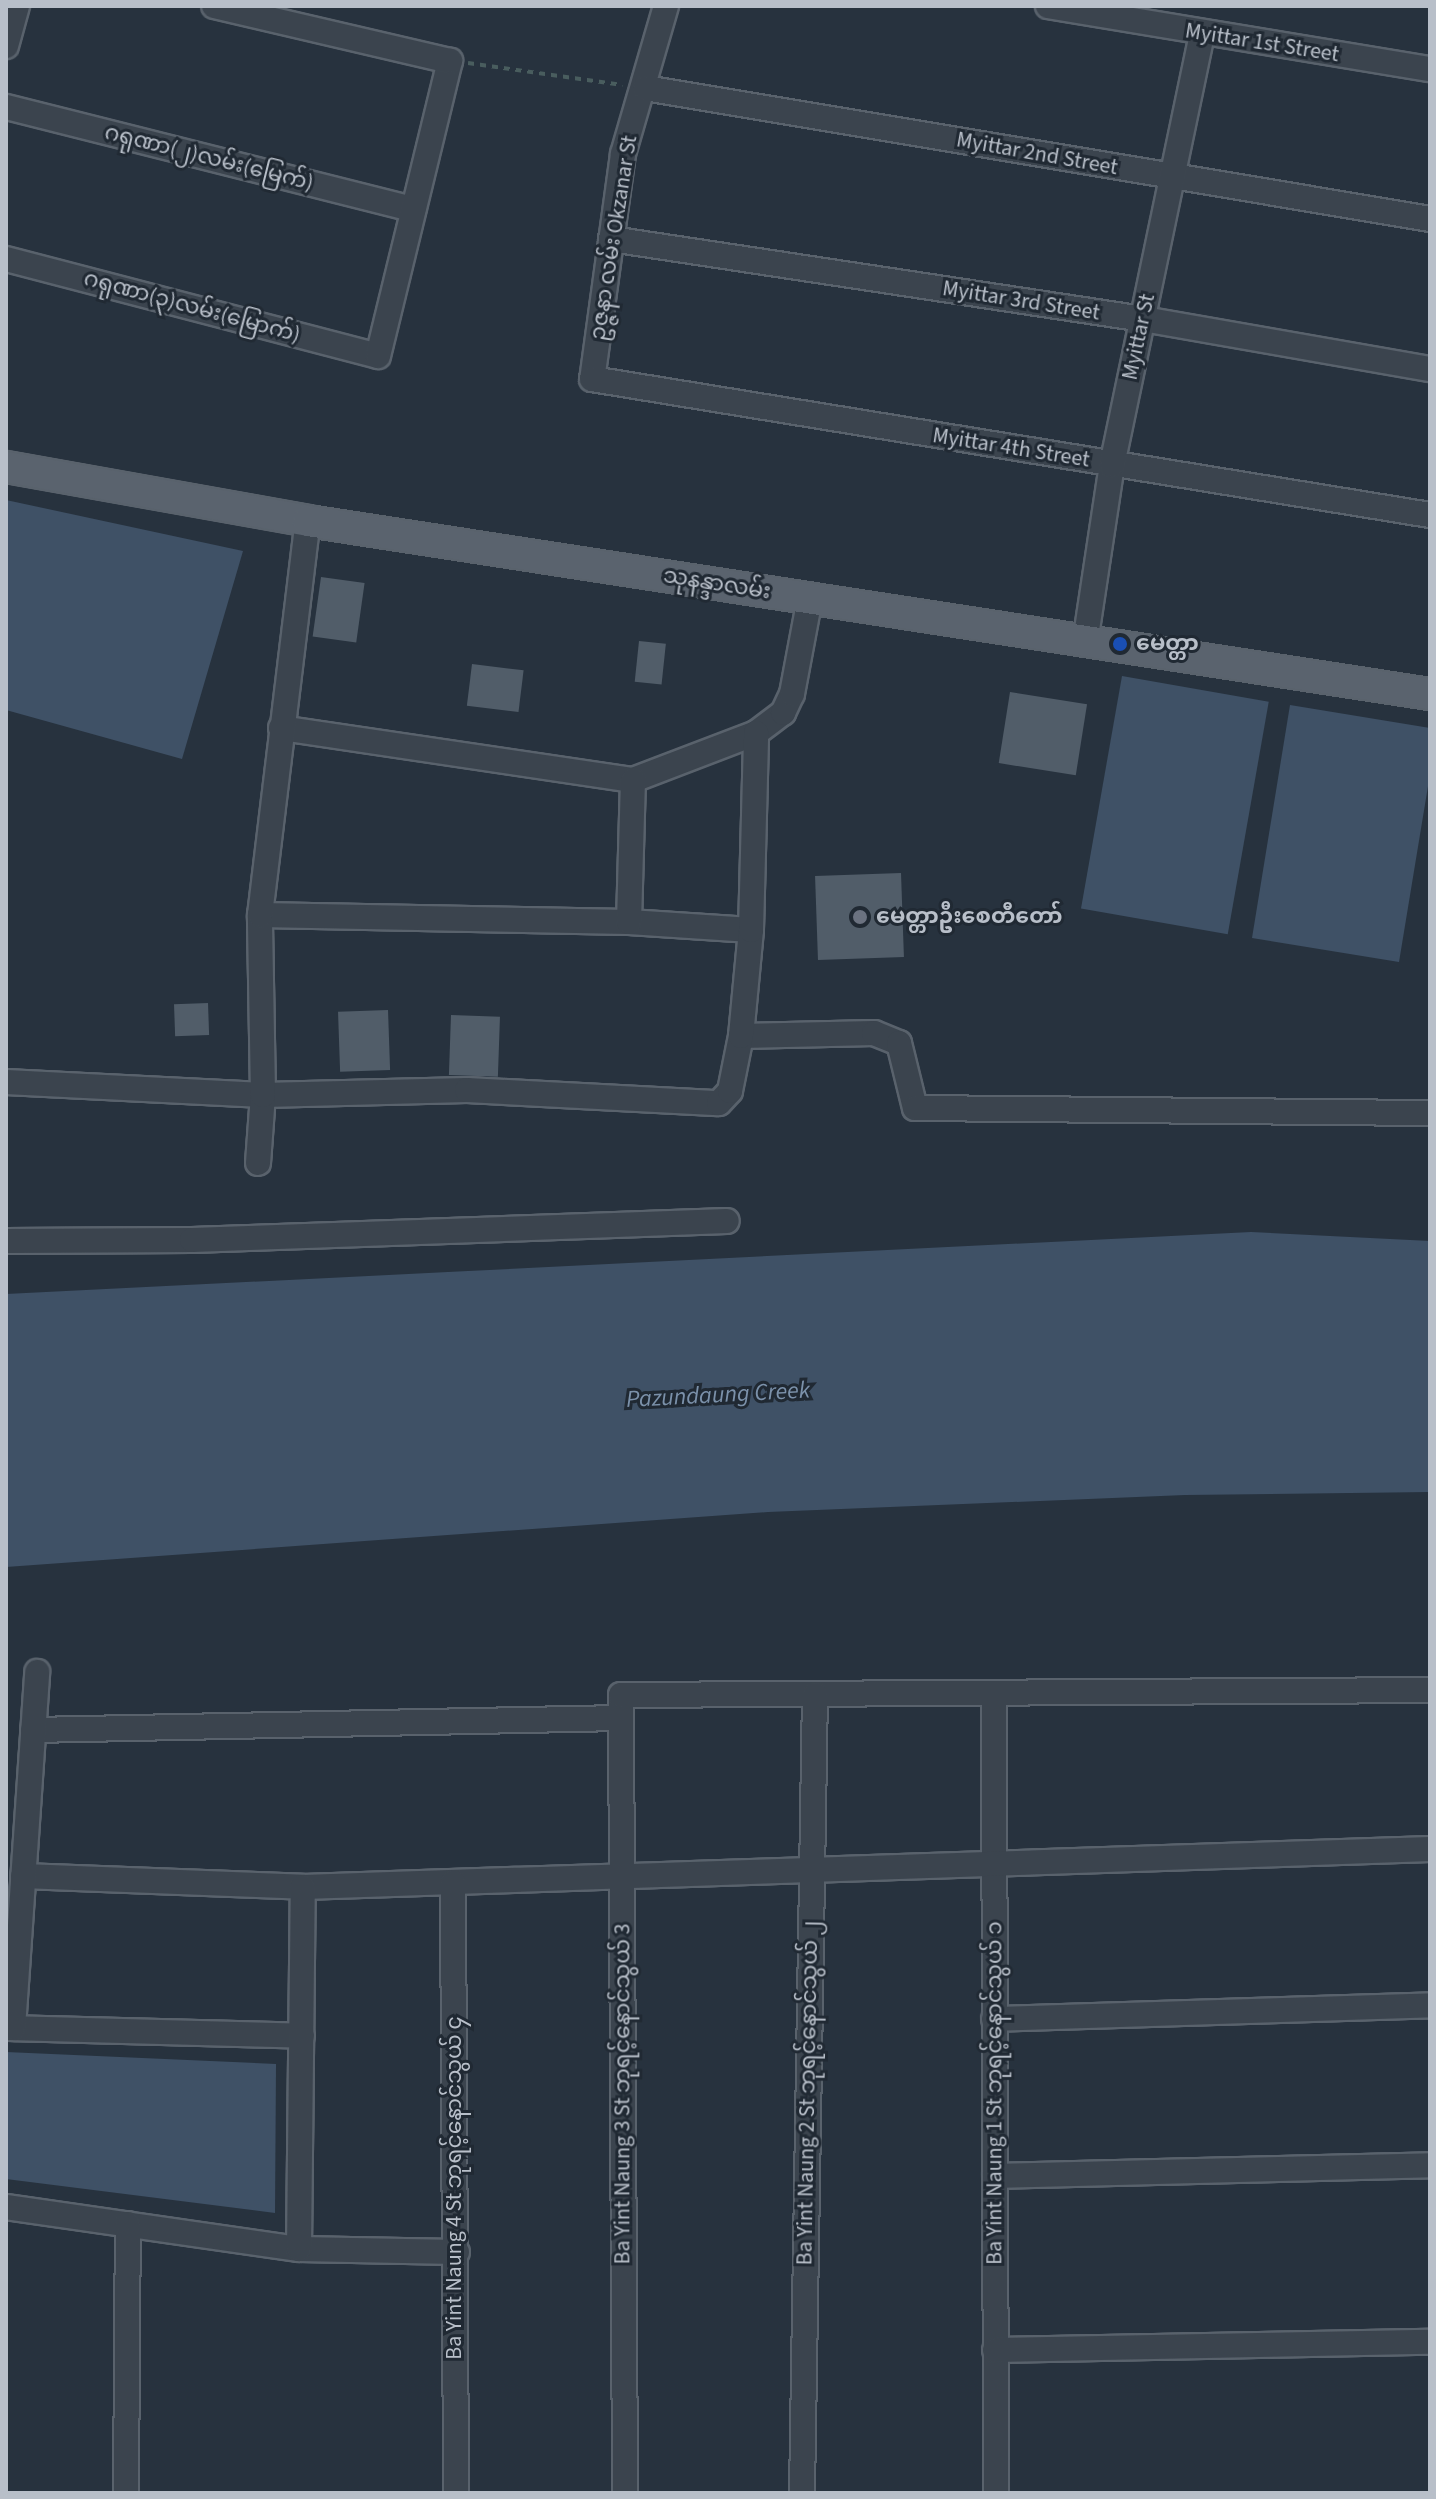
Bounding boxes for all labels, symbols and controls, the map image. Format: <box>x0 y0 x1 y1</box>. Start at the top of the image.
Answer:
street label: Myittar 1st Street <box>1183 18 1341 68</box>
street label: ဂရုဏာ(၂)လမ်း(မြေက်) <box>102 119 316 197</box>
street label: Myittar 2nd Street <box>954 127 1120 181</box>
street label: ဥဇ္ဇနာ လမ်း Okzanar St <box>585 134 643 342</box>
street label: ဂရုဏာ(၃)လမ်း(မြောက်) <box>81 265 303 349</box>
street label: Myittar 3rd Street <box>940 276 1102 326</box>
street label: Myittar St <box>1117 291 1161 383</box>
street label: Myittar 4th Street <box>931 423 1091 473</box>
street label: သုနန္ဒာလမ်း <box>661 562 773 606</box>
place label: မေတ္တာ <box>1136 631 1199 657</box>
marker: မေတ္တာ <box>1111 635 1129 653</box>
place label: မေတ္တာဦးစေတီတော် <box>876 904 1063 930</box>
marker: မေတ္တာဦးစေတီတော် <box>851 908 869 926</box>
water label: Pazundaung Creek <box>625 1376 811 1414</box>
street label: Ba Yint Naung 2 St ဘုရင့်နောင်သွယ် ၂ <box>792 1920 824 2266</box>
street label: Ba Yint Naung 1 St ဘုရင့်နောင်သွယ် ၁ <box>982 1921 1008 2265</box>
street label: Ba Yint Naung 3 St ဘုရင့်နောင်သွယ် 3 <box>610 1924 636 2264</box>
street label: Ba Yint Naung 4 St ဘုရင့်နောင်သွယ် ၄ <box>442 2016 468 2360</box>

